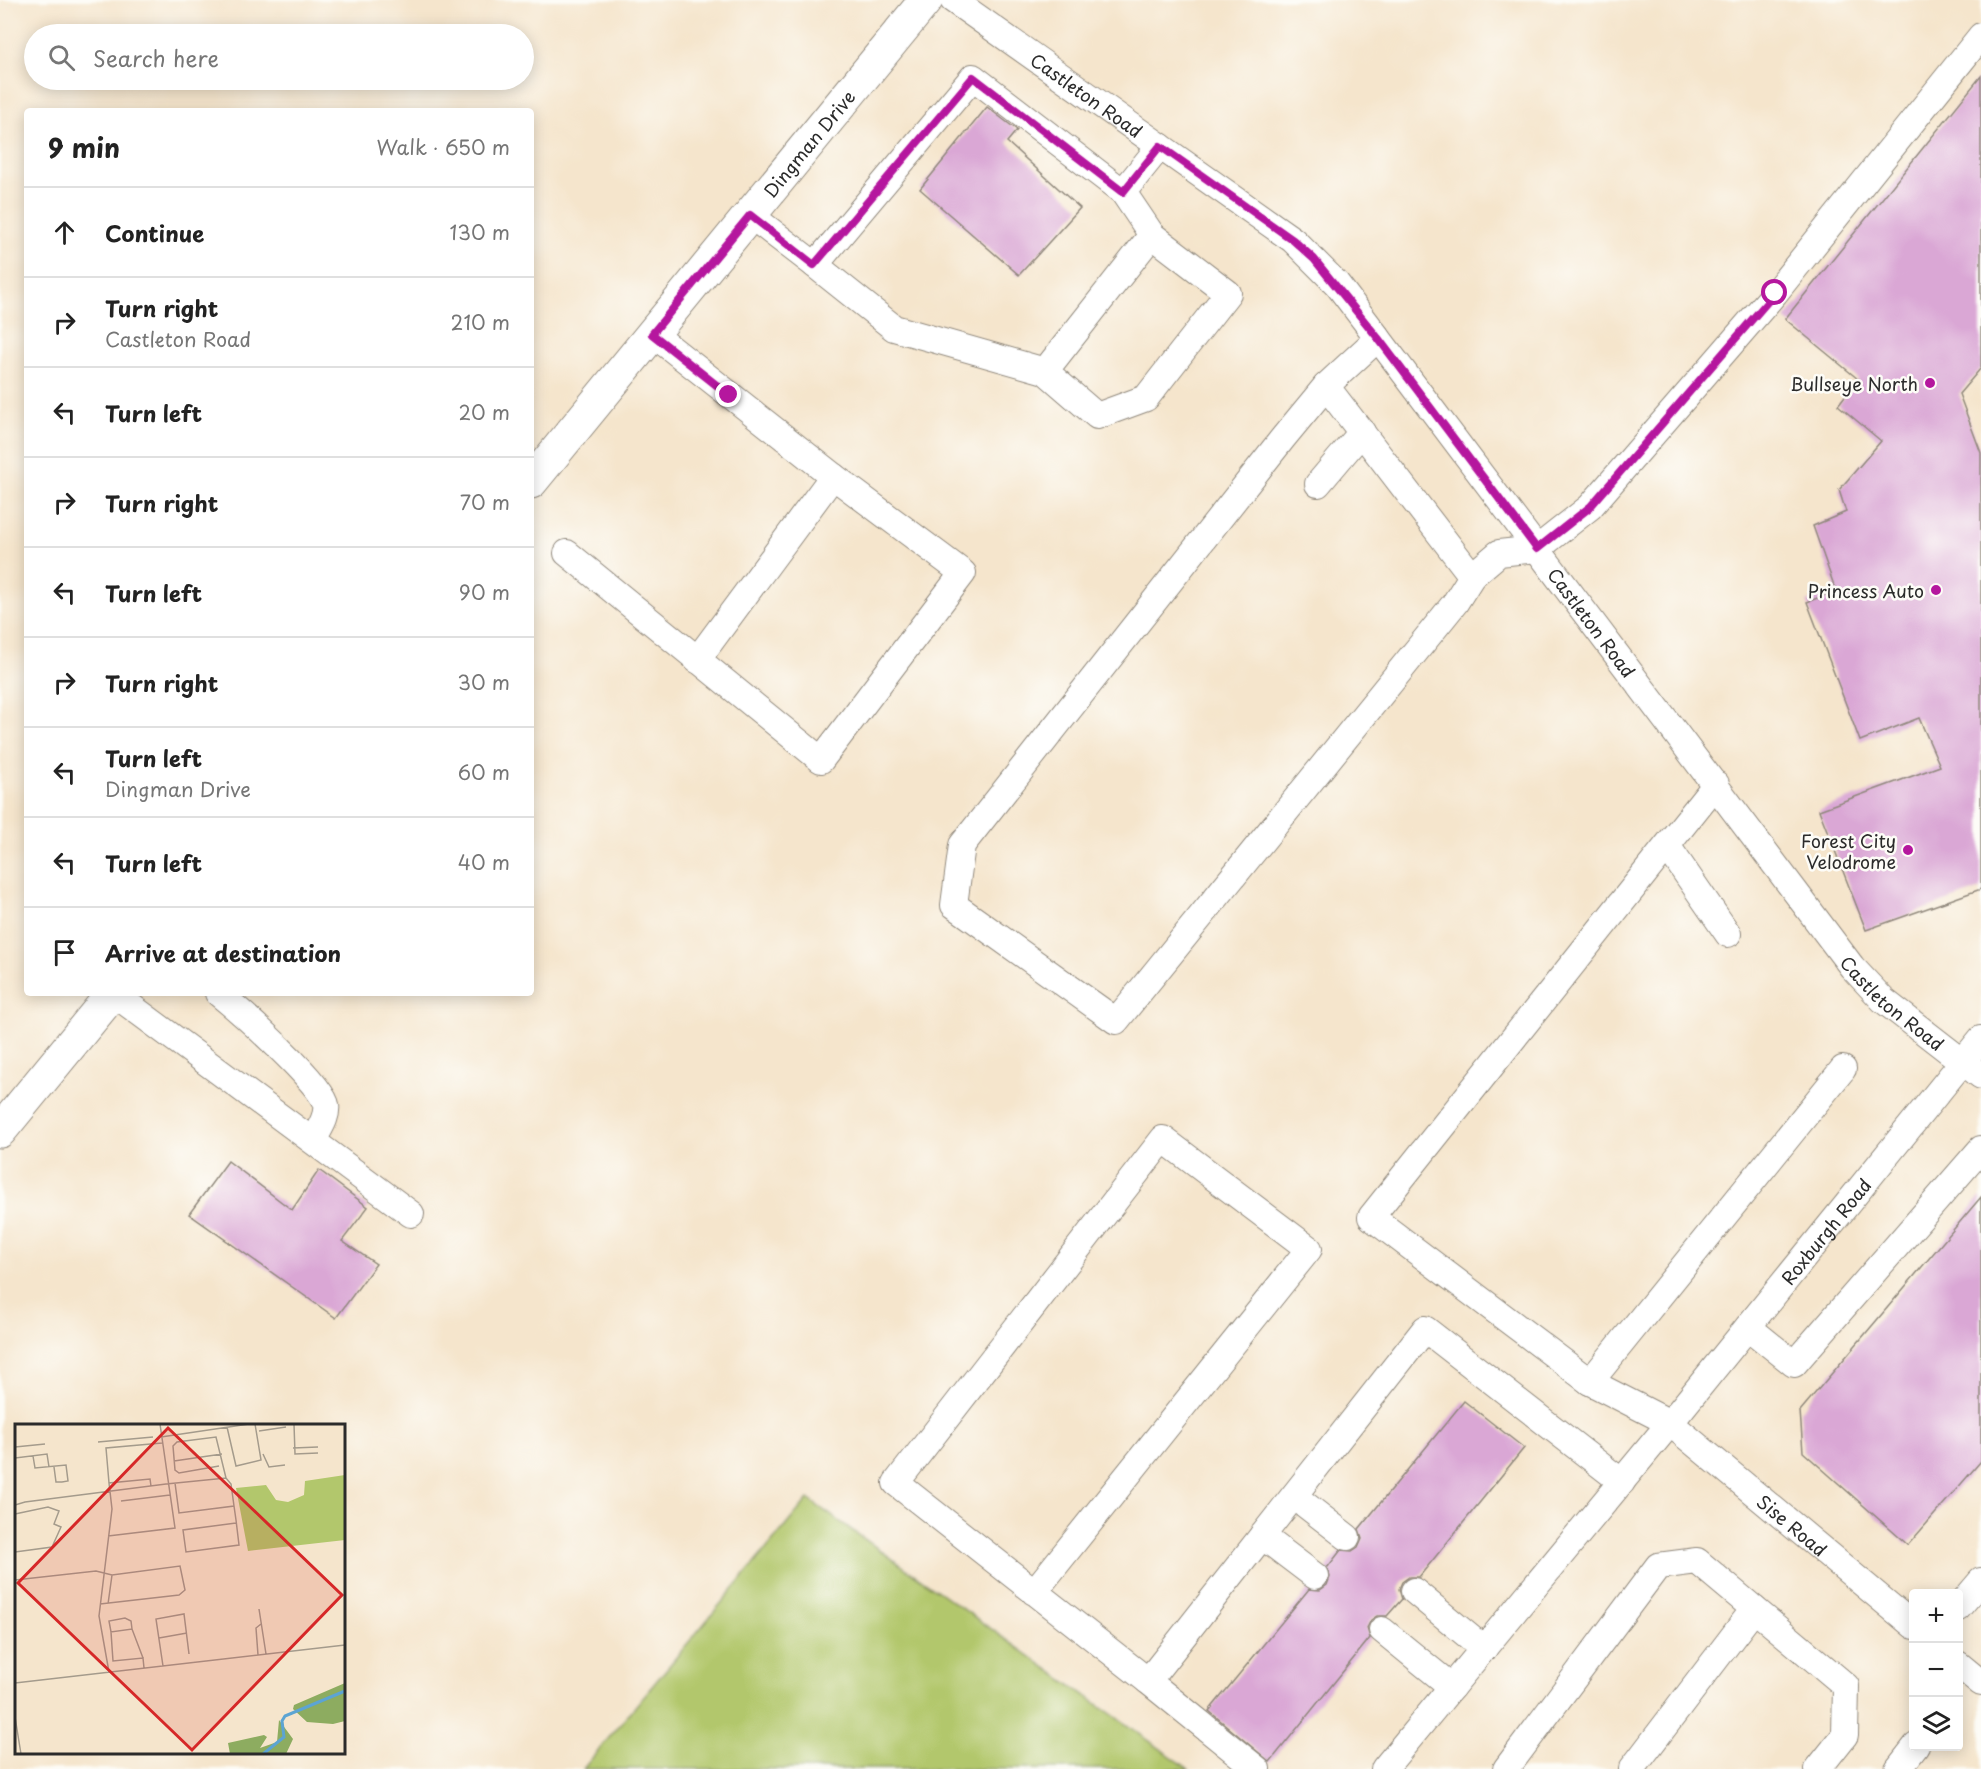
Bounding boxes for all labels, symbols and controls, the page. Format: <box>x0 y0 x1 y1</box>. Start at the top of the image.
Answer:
search box <box>24 24 534 90</box>
icon: search <box>45 41 78 74</box>
text: Search here <box>93 41 219 74</box>
street label: Castleton Road <box>1025 46 1149 144</box>
street label: Dingman Drive <box>757 84 861 203</box>
text: 9 min <box>48 128 120 167</box>
text: Walk · 650 m <box>376 132 510 162</box>
icon: ahead <box>48 216 81 249</box>
text: Continue <box>105 216 204 249</box>
text: 130 m <box>450 217 510 247</box>
route start <box>1761 279 1787 305</box>
text: Turn right <box>105 291 218 324</box>
icon: right <box>48 306 81 339</box>
text: 210 m <box>451 307 510 337</box>
text: Castleton Road <box>105 324 251 354</box>
place label: Bullseye North <box>1790 370 1918 397</box>
marker: Bullseye North <box>1923 376 1937 390</box>
route end <box>715 381 741 407</box>
icon: left <box>48 396 81 429</box>
text: Turn left <box>105 396 202 429</box>
text: 20 m <box>458 397 510 427</box>
icon: right <box>48 486 81 519</box>
text: Turn right <box>105 486 218 519</box>
text: 70 m <box>460 487 510 517</box>
street label: Castleton Road <box>1542 561 1643 683</box>
icon: left <box>48 576 81 609</box>
text: Turn left <box>105 576 202 609</box>
text: 90 m <box>459 577 510 607</box>
place label: Princess Auto <box>1808 577 1924 604</box>
marker: Princess Auto <box>1929 583 1943 597</box>
icon: right <box>48 666 81 699</box>
text: Turn right <box>105 666 218 699</box>
text: 30 m <box>457 667 510 697</box>
text: Turn left <box>105 741 202 774</box>
icon: left <box>48 756 81 789</box>
text: 60 m <box>458 757 510 787</box>
text: Dingman Drive <box>105 774 251 804</box>
place label: Forest City Velodrome <box>1801 827 1896 875</box>
marker: Forest City Velodrome <box>1901 843 1915 857</box>
icon: left <box>48 846 81 879</box>
text: Turn left <box>105 846 202 879</box>
text: 40 m <box>458 847 510 877</box>
icon: arrive <box>48 936 81 969</box>
text: Arrive at destination <box>105 936 341 969</box>
street label: Castleton Road <box>1834 950 1950 1056</box>
street label: Roxburgh Road <box>1774 1172 1877 1290</box>
inset map <box>15 1424 345 1754</box>
street label: Sise Road <box>1751 1488 1833 1562</box>
map controls <box>1909 1589 1963 1751</box>
button: + <box>1909 1589 1963 1643</box>
button: − <box>1909 1643 1963 1697</box>
button: layers <box>1909 1697 1963 1751</box>

